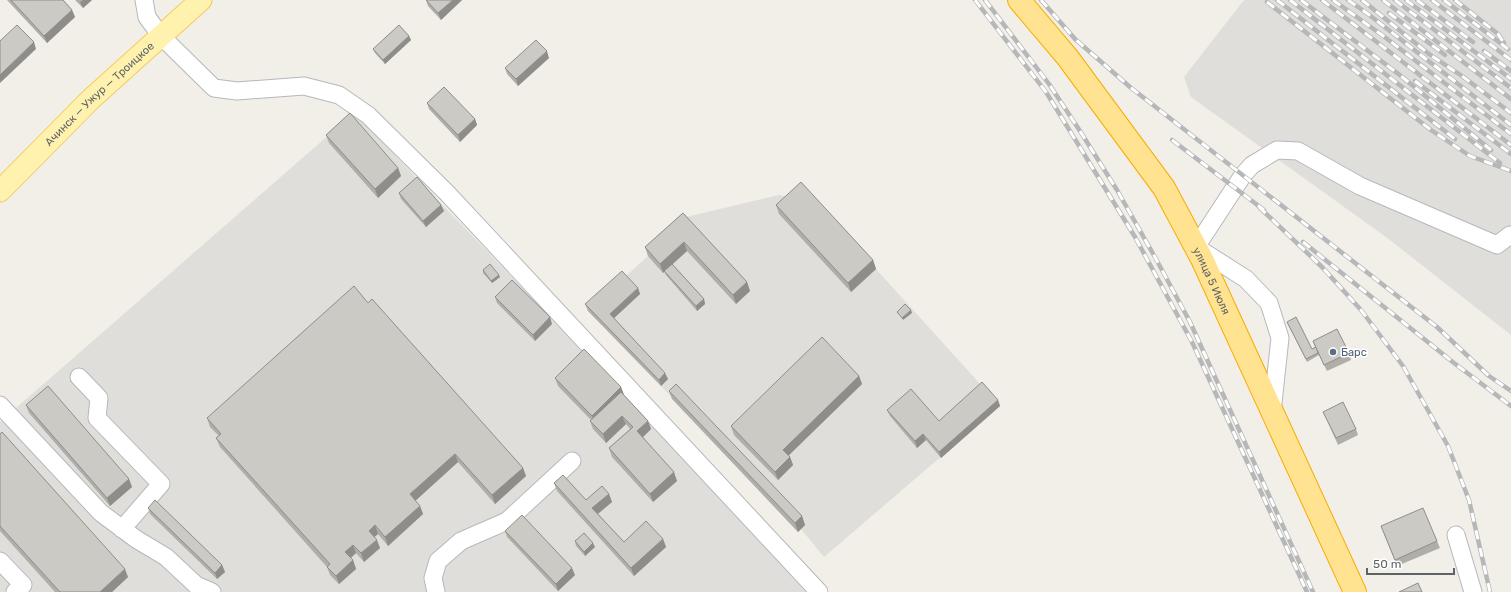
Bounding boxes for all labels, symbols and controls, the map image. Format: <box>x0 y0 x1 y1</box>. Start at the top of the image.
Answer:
street label: Ачинск — Ужур — Троицкое <box>42 39 156 148</box>
street label: улица 5 Июля <box>1190 245 1233 317</box>
place label: Барс <box>1341 346 1367 359</box>
marker: Барс <box>1328 347 1338 357</box>
scale bar <box>1367 550 1454 576</box>
text: 50 m <box>1373 557 1401 571</box>

